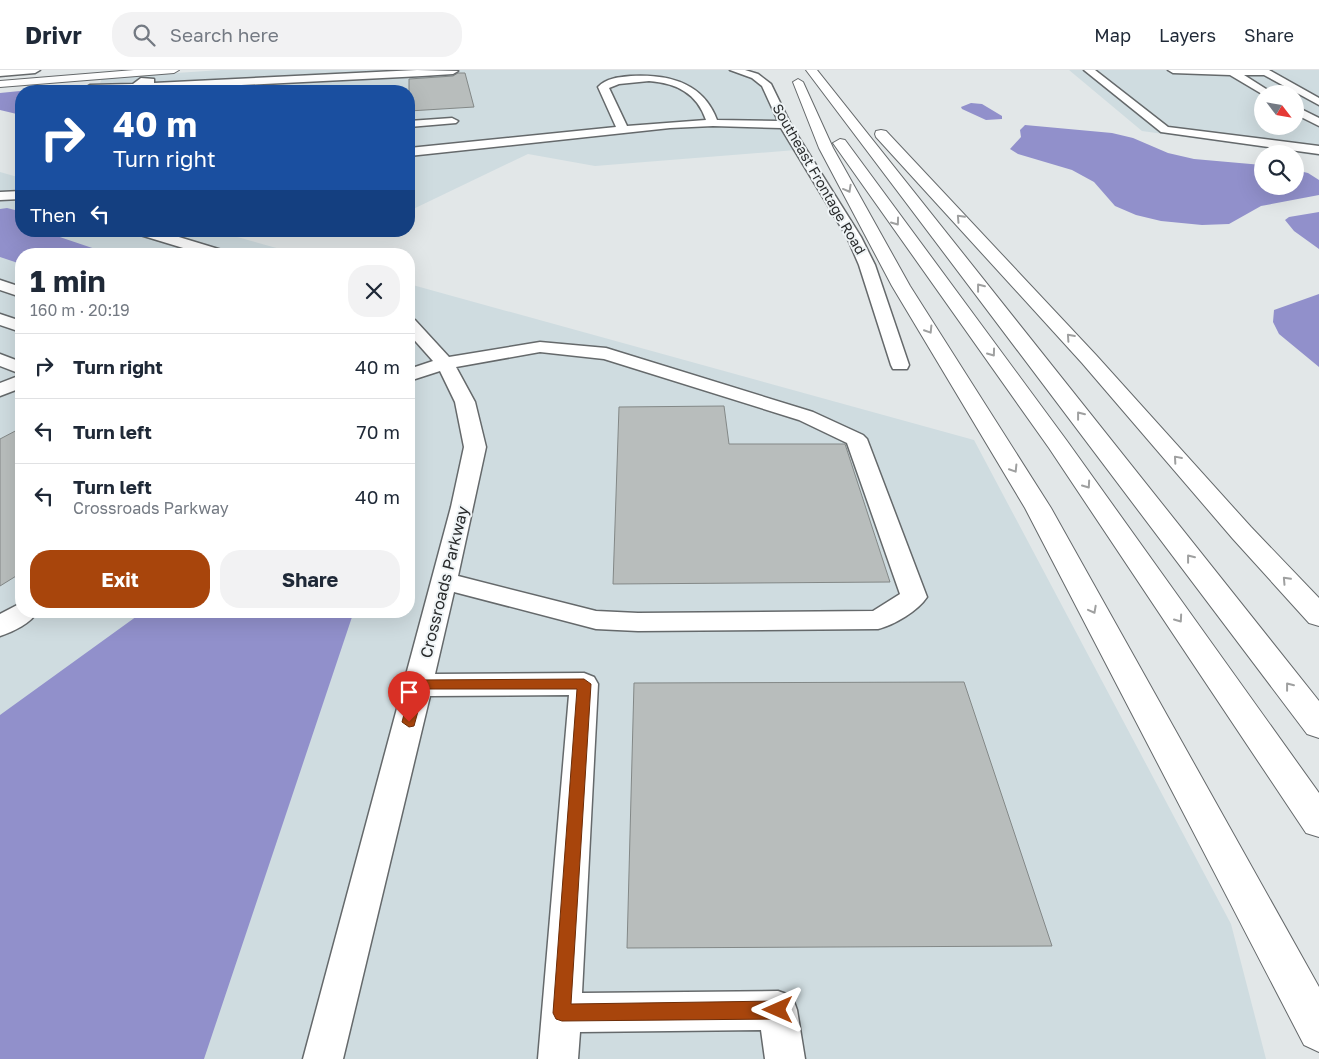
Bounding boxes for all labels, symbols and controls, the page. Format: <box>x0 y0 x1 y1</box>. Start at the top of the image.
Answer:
search box <box>112 12 462 57</box>
text: Drivr <box>25 20 82 49</box>
icon: search <box>130 21 158 49</box>
text: Search here <box>170 23 279 46</box>
text: Map <box>1094 24 1131 46</box>
text: Layers <box>1159 24 1216 46</box>
text: Share <box>1244 24 1294 46</box>
north arrow <box>1254 85 1304 135</box>
map controls <box>1254 85 1304 195</box>
street label: Southeast Frontage Road <box>769 100 870 257</box>
text: 40 m <box>113 103 197 145</box>
icon: right <box>30 105 95 170</box>
text: Turn right <box>113 145 216 172</box>
button: search <box>1254 145 1304 195</box>
one-way arrow <box>842 184 852 193</box>
icon: left <box>86 200 114 228</box>
text: Then <box>30 203 76 226</box>
one-way arrow <box>957 214 966 223</box>
one-way arrow <box>890 216 899 226</box>
text: 1 min <box>30 263 106 299</box>
button: close <box>348 265 400 317</box>
one-way arrow <box>978 284 986 293</box>
text: 160 m · 20:19 <box>30 300 130 320</box>
one-way arrow <box>922 325 932 334</box>
one-way arrow <box>1067 334 1076 343</box>
one-way arrow <box>986 347 994 356</box>
icon: right <box>30 352 58 380</box>
text: Turn right <box>73 355 163 378</box>
text: 40 m <box>355 355 400 378</box>
one-way arrow <box>1078 412 1086 421</box>
icon: left <box>30 417 58 445</box>
text: Turn left <box>73 420 152 443</box>
text: 70 m <box>357 420 400 443</box>
one-way arrow <box>1174 456 1183 465</box>
one-way arrow <box>1007 463 1017 472</box>
text: Turn left <box>73 475 152 498</box>
one-way arrow <box>1080 480 1090 489</box>
icon: left <box>30 482 58 510</box>
text: 40 m <box>355 485 400 508</box>
text: Crossroads Parkway <box>73 498 229 518</box>
street label: Crossroads Parkway <box>415 504 473 660</box>
button: Exit <box>30 550 210 608</box>
button: Share <box>220 550 400 608</box>
one-way arrow <box>1188 555 1196 564</box>
one-way arrow <box>1283 577 1292 586</box>
one-way arrow <box>1087 605 1097 614</box>
one-way arrow <box>1173 613 1182 623</box>
pin <box>388 671 430 722</box>
icon: arrive <box>395 678 423 706</box>
one-way arrow <box>1286 683 1295 692</box>
position arrow <box>751 983 803 1035</box>

